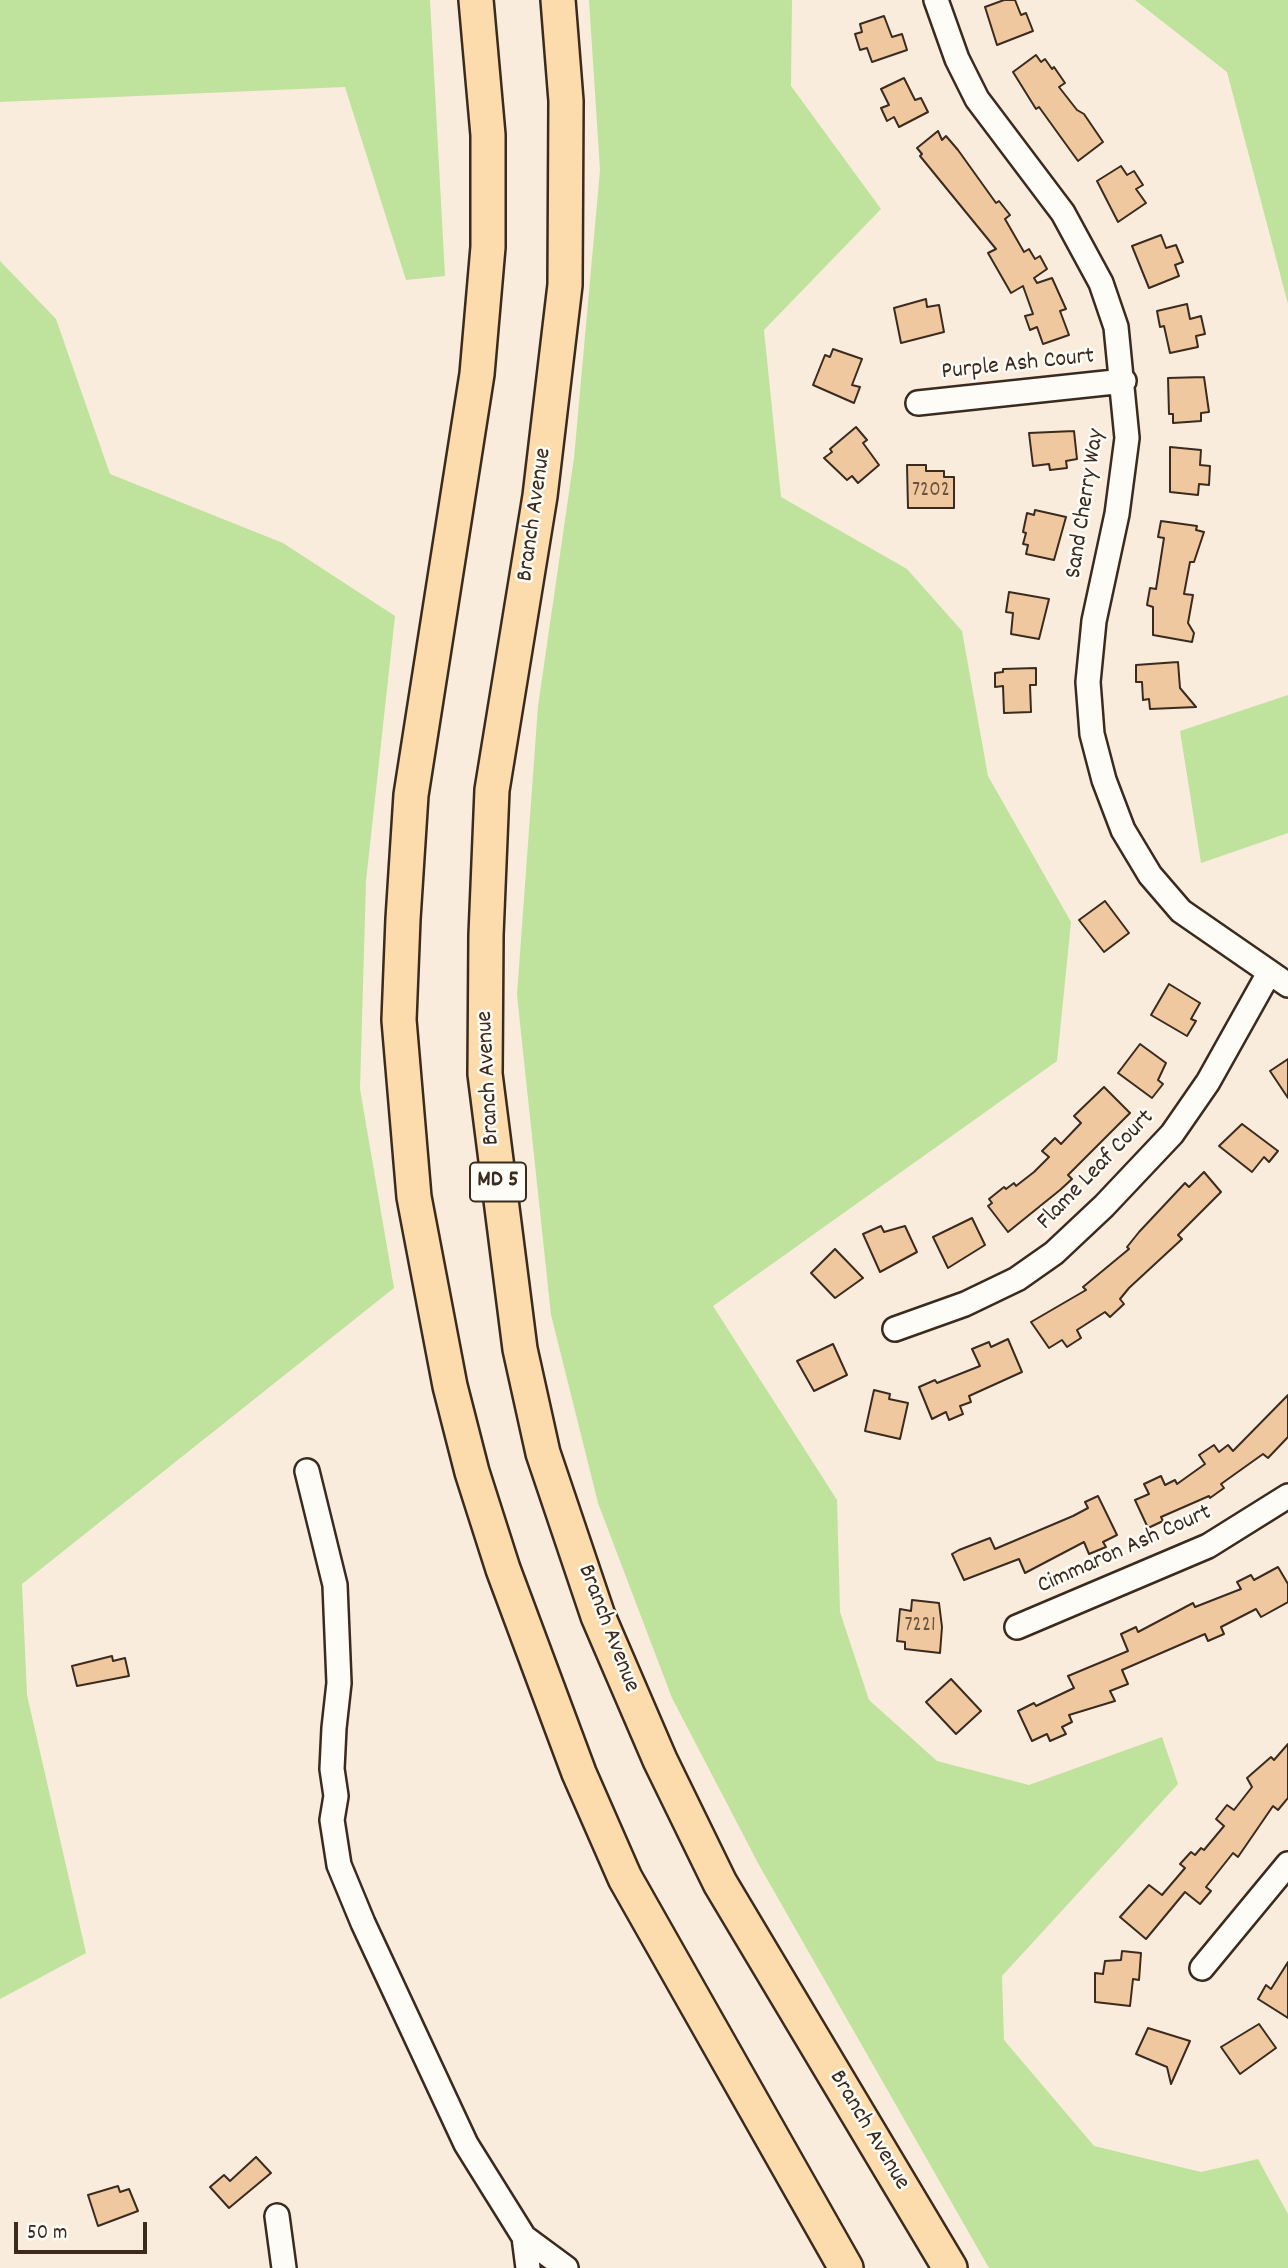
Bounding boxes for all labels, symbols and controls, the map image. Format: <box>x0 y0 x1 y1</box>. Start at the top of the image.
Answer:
street label: Purple Ash Court <box>940 344 1096 388</box>
street label: Sand Cherry Way <box>1061 427 1113 581</box>
street label: Branch Avenue <box>512 446 560 584</box>
house number: 7202 <box>912 479 950 505</box>
street label: Branch Avenue <box>472 1010 508 1146</box>
street label: Flame Leaf Court <box>1032 1105 1162 1237</box>
road number: MD 5 <box>470 1162 526 1202</box>
street label: Cimmaron Ash Court <box>1034 1500 1216 1602</box>
street label: Branch Avenue <box>569 1561 645 1697</box>
house number: 7221 <box>905 1614 935 1640</box>
street label: Branch Avenue <box>821 2066 915 2196</box>
scale bar <box>18 2208 150 2252</box>
text: 50 m <box>27 2219 67 2249</box>

